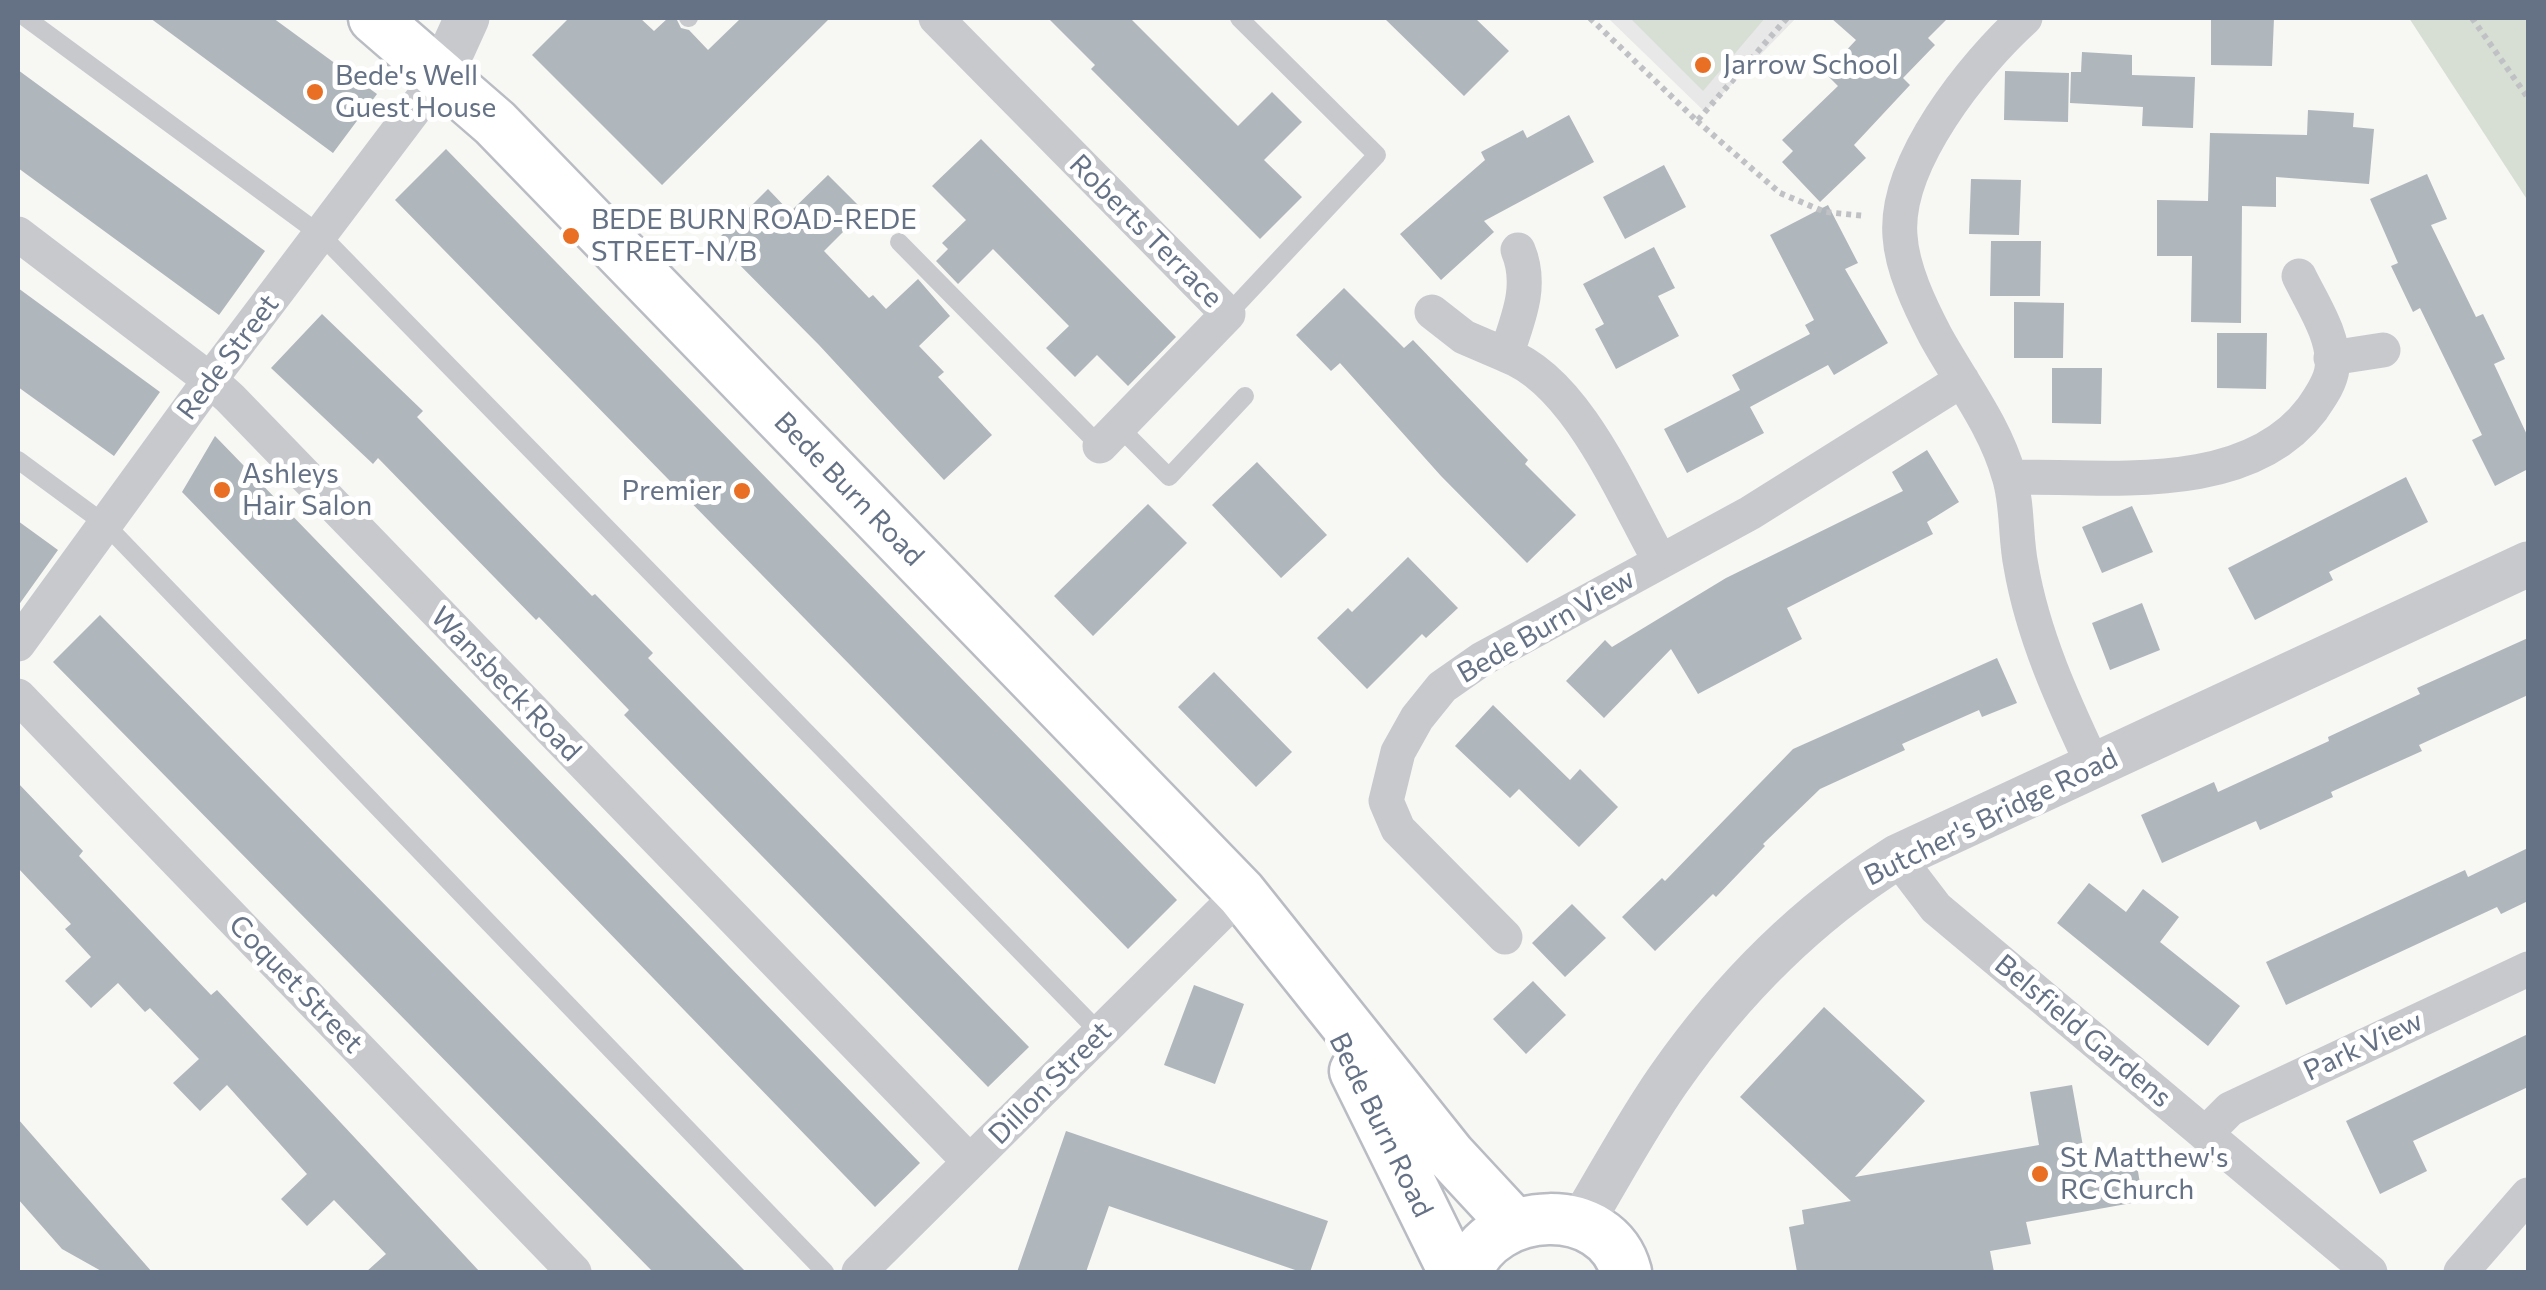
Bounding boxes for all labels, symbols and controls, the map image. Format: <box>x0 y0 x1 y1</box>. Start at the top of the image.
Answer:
place label: Jarrow School <box>1723 48 1899 82</box>
marker: Jarrow School <box>1692 54 1714 76</box>
place label: Bede's Well Guest House <box>335 59 496 125</box>
marker: Bede's Well Guest House <box>304 81 326 103</box>
street label: Roberts Terrace <box>1062 147 1230 315</box>
place label: BEDE BURN ROAD-REDE STREET-N/B <box>591 203 917 269</box>
marker: BEDE BURN ROAD-REDE STREET-N/B <box>560 225 582 247</box>
street label: Rede Street <box>170 288 286 426</box>
street label: Bede Burn Road <box>767 405 931 573</box>
place label: Ashleys Hair Salon <box>242 457 372 523</box>
place label: Premier <box>621 474 722 508</box>
marker: Ashleys Hair Salon <box>211 479 233 501</box>
marker: Premier <box>731 480 753 502</box>
street label: Bede Burn View <box>1452 562 1640 690</box>
street label: Wansbeck Road <box>424 600 588 768</box>
street label: Butcher's Bridge Road <box>1859 741 2123 893</box>
street label: Coquet Street <box>222 908 370 1060</box>
street label: Belsfield Gardens <box>1988 947 2178 1115</box>
street label: Park View <box>2298 1004 2428 1088</box>
street label: Dillon Street <box>982 1015 1118 1151</box>
street label: Bede Burn Road <box>1322 1027 1440 1223</box>
place label: St Matthew's RC Church <box>2060 1141 2228 1207</box>
marker: St Matthew's RC Church <box>2029 1163 2051 1185</box>

